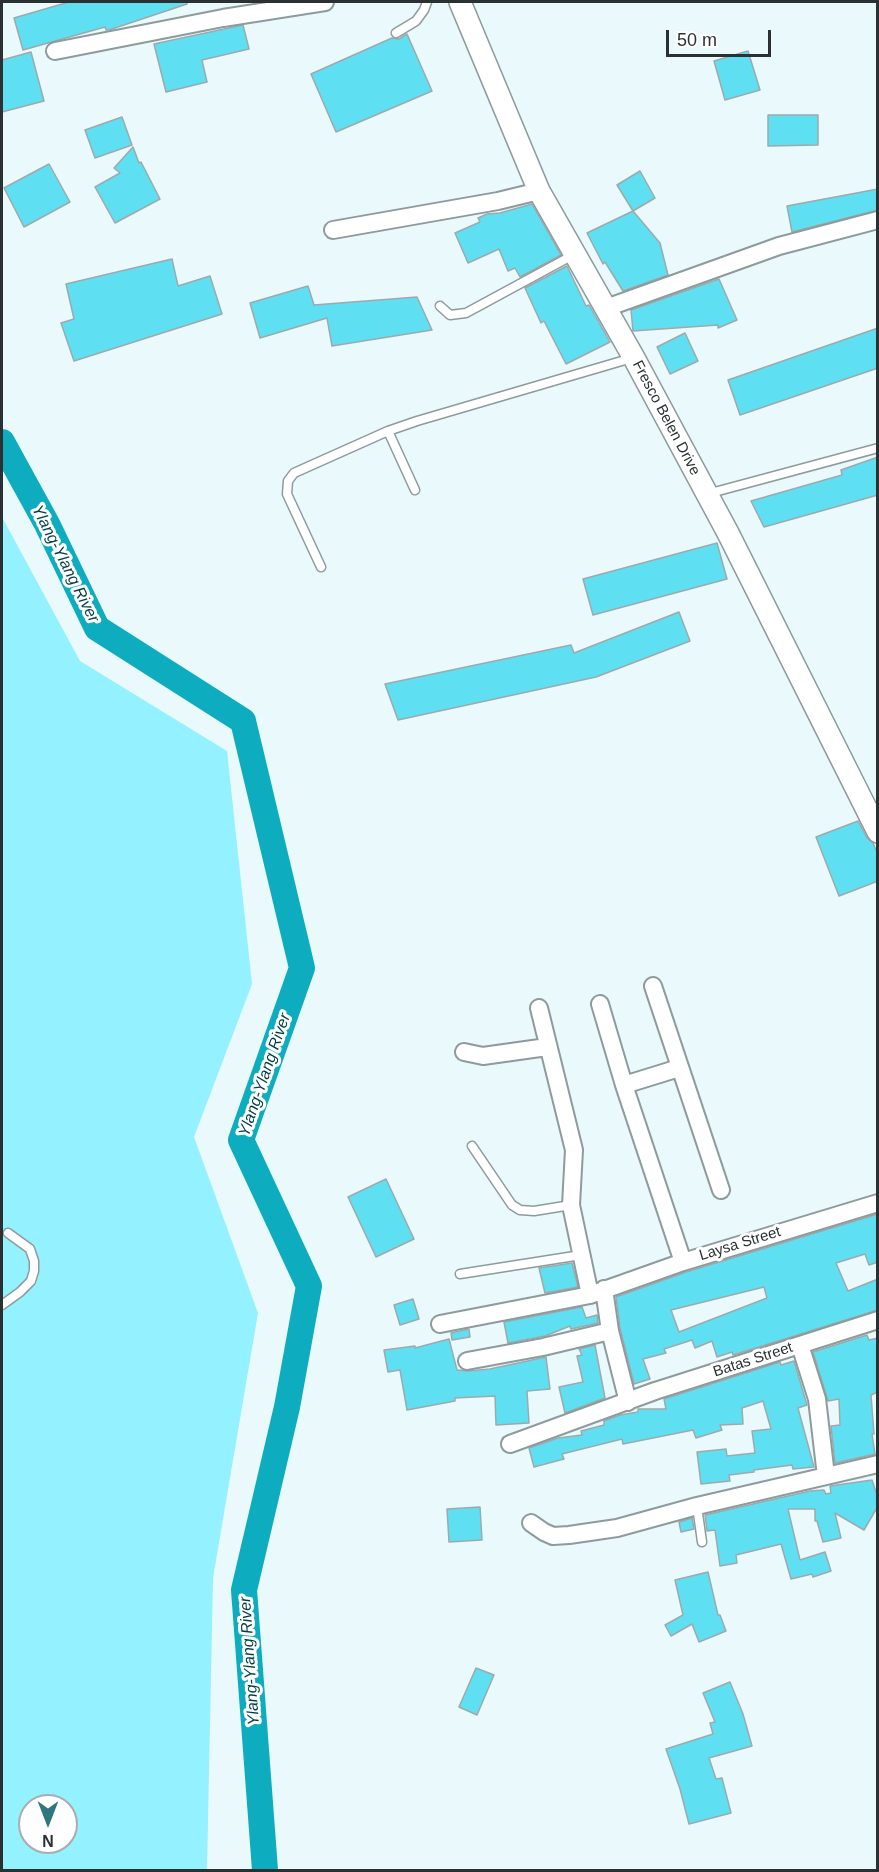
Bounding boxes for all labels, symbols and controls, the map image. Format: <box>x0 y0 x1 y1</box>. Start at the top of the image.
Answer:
scale bar <box>669 18 774 56</box>
text: 50 m <box>677 30 717 50</box>
street label: Fresco Belen Drive <box>628 357 704 479</box>
water label: Ylang-Ylang River <box>27 502 103 626</box>
water label: Ylang-Ylang River <box>235 1011 295 1139</box>
street label: Laysa Street <box>697 1223 783 1265</box>
street label: Batas Street <box>711 1339 795 1381</box>
water label: Ylang-Ylang River <box>236 1596 264 1726</box>
north arrow <box>18 1794 78 1854</box>
text: N <box>42 1832 54 1849</box>

